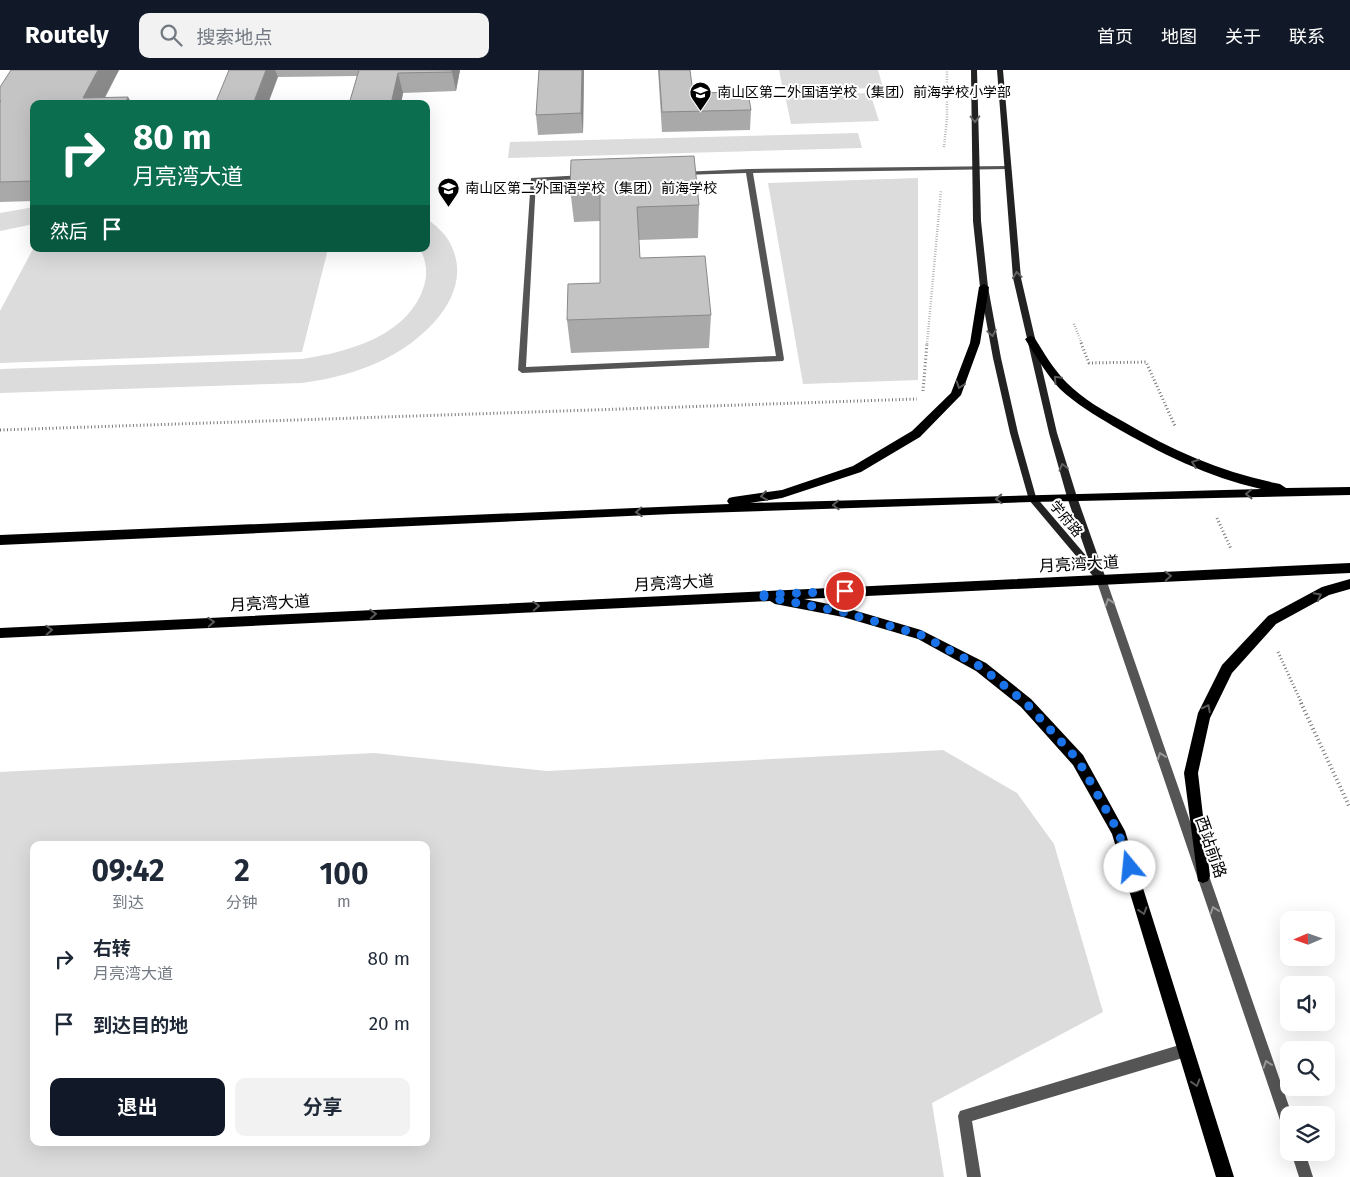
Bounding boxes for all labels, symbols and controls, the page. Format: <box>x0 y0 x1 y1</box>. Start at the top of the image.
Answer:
search box <box>139 13 489 58</box>
text: Routely <box>25 21 109 49</box>
icon: search <box>157 21 185 49</box>
text: 搜索地点 <box>197 26 273 49</box>
text: 首页 <box>1097 26 1133 48</box>
text: 地图 <box>1161 26 1197 48</box>
text: 关于 <box>1225 26 1261 48</box>
text: 联系 <box>1289 26 1325 48</box>
school or university icon: 南山区第二外国语学校（集团）前海学校小学部 <box>689 80 713 111</box>
place label: 南山区第二外国语学校（集团）前海学校小学部 <box>717 84 1011 101</box>
one-way arrow <box>970 115 980 123</box>
text: 80 m <box>133 116 212 158</box>
icon: right <box>50 120 115 185</box>
text: 月亮湾大道 <box>133 163 243 190</box>
school or university icon: 南山区第二外国语学校（集团）前海学校 <box>437 176 461 207</box>
place label: 南山区第二外国语学校（集团）前海学校 <box>465 180 717 197</box>
icon: arrive <box>98 215 126 243</box>
text: 然后 <box>50 220 88 243</box>
one-way arrow <box>1012 271 1023 279</box>
one-way arrow <box>987 328 997 337</box>
one-way arrow <box>1054 375 1063 384</box>
one-way arrow <box>956 380 966 388</box>
one-way arrow <box>1191 459 1200 469</box>
one-way arrow <box>1059 463 1069 472</box>
one-way arrow <box>1245 489 1252 499</box>
one-way arrow <box>760 491 769 501</box>
one-way arrow <box>995 494 1003 505</box>
street label: 学府路 <box>1046 497 1086 541</box>
one-way arrow <box>832 499 840 510</box>
one-way arrow <box>635 506 643 517</box>
street label: 月亮湾大道 <box>1039 552 1119 576</box>
pin <box>824 570 866 612</box>
street label: 月亮湾大道 <box>634 571 714 595</box>
one-way arrow <box>1164 571 1172 582</box>
icon: arrive <box>831 577 859 605</box>
street label: 月亮湾大道 <box>230 591 310 615</box>
one-way arrow <box>1313 592 1322 602</box>
one-way arrow <box>1105 599 1115 607</box>
one-way arrow <box>532 601 540 612</box>
one-way arrow <box>370 609 378 620</box>
one-way arrow <box>207 617 215 628</box>
one-way arrow <box>45 625 53 636</box>
one-way arrow <box>1201 704 1211 713</box>
one-way arrow <box>1157 753 1167 761</box>
street label: 西站前路 <box>1192 814 1230 880</box>
position arrow <box>1103 840 1155 892</box>
text: 09:42 <box>91 853 164 889</box>
text: 2 <box>234 853 250 889</box>
text: 100 <box>319 856 368 892</box>
text: m <box>337 892 351 911</box>
text: 到达 <box>112 893 144 912</box>
text: 分钟 <box>226 893 258 912</box>
one-way arrow <box>1210 906 1220 915</box>
one-way arrow <box>1138 907 1148 915</box>
north arrow <box>1280 911 1335 966</box>
map controls <box>1280 911 1335 1161</box>
text: 右转 <box>93 937 131 960</box>
icon: right <box>50 945 78 973</box>
text: 80 m <box>368 947 410 970</box>
text: 月亮湾大道 <box>93 964 173 983</box>
button: sound <box>1280 976 1335 1031</box>
icon: arrive <box>50 1010 78 1038</box>
text: 20 m <box>369 1012 410 1035</box>
text: 到达目的地 <box>93 1014 188 1037</box>
button: search <box>1280 1041 1335 1096</box>
one-way arrow <box>1263 1060 1273 1068</box>
button: 退出 <box>50 1078 225 1136</box>
button: 分享 <box>235 1078 410 1136</box>
one-way arrow <box>1191 1079 1201 1087</box>
button: layers <box>1280 1106 1335 1161</box>

